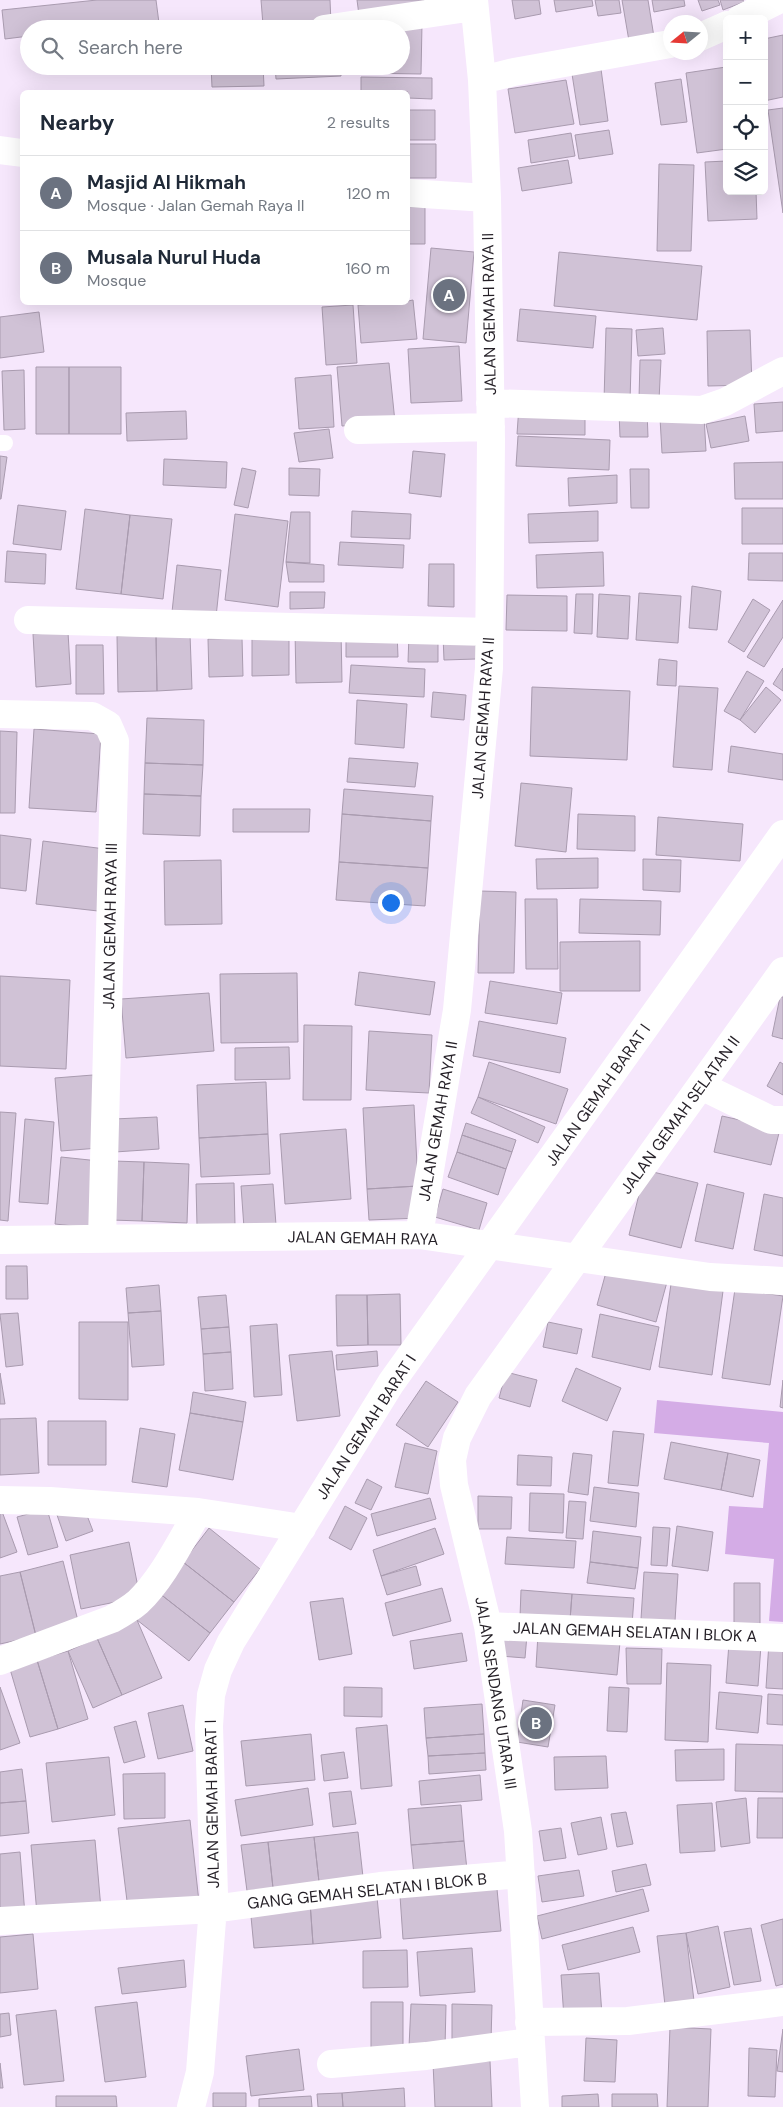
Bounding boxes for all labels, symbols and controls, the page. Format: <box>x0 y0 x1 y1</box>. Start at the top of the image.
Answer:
north arrow <box>663 15 708 60</box>
map controls <box>723 15 768 195</box>
button: + <box>723 15 768 60</box>
search box <box>20 20 410 75</box>
icon: search <box>38 34 66 62</box>
text: Search here <box>78 35 183 60</box>
button: − <box>723 60 768 105</box>
button: locate <box>723 105 768 150</box>
text: Nearby <box>40 109 114 137</box>
text: 2 results <box>327 112 390 133</box>
button: layers <box>723 150 768 195</box>
text: Masjid Al Hikmah <box>87 170 246 195</box>
text: A <box>50 183 62 204</box>
text: 120 m <box>346 183 390 204</box>
text: Mosque · Jalan Gemah Raya II <box>87 195 305 216</box>
street label: JALAN GEMAH RAYA II <box>477 233 501 395</box>
text: Musala Nurul Huda <box>87 245 261 270</box>
text: B <box>51 258 61 279</box>
text: 160 m <box>346 258 390 279</box>
text: Mosque <box>87 270 146 291</box>
pin: A <box>433 276 465 314</box>
street label: JALAN GEMAH RAYA II <box>467 636 499 800</box>
street label: JALAN GEMAH RAYA III <box>98 843 122 1009</box>
your location <box>378 890 404 916</box>
street label: JALAN GEMAH BARAT I <box>541 1020 655 1170</box>
street label: JALAN GEMAH SELATAN II <box>616 1032 744 1198</box>
street label: JALAN GEMAH RAYA II <box>414 1039 462 1203</box>
street label: JALAN GEMAH RAYA <box>288 1226 439 1250</box>
street label: JALAN GEMAH BARAT I <box>311 1350 421 1504</box>
street label: JALAN SENDANG UTARA III <box>470 1595 522 1791</box>
street label: JALAN GEMAH SELATAN I BLOK A <box>513 1617 758 1647</box>
pin: B <box>520 1704 552 1742</box>
street label: JALAN GEMAH BARAT I <box>200 1719 224 1889</box>
street label: GANG GEMAH SELATAN I BLOK B <box>246 1868 488 1914</box>

